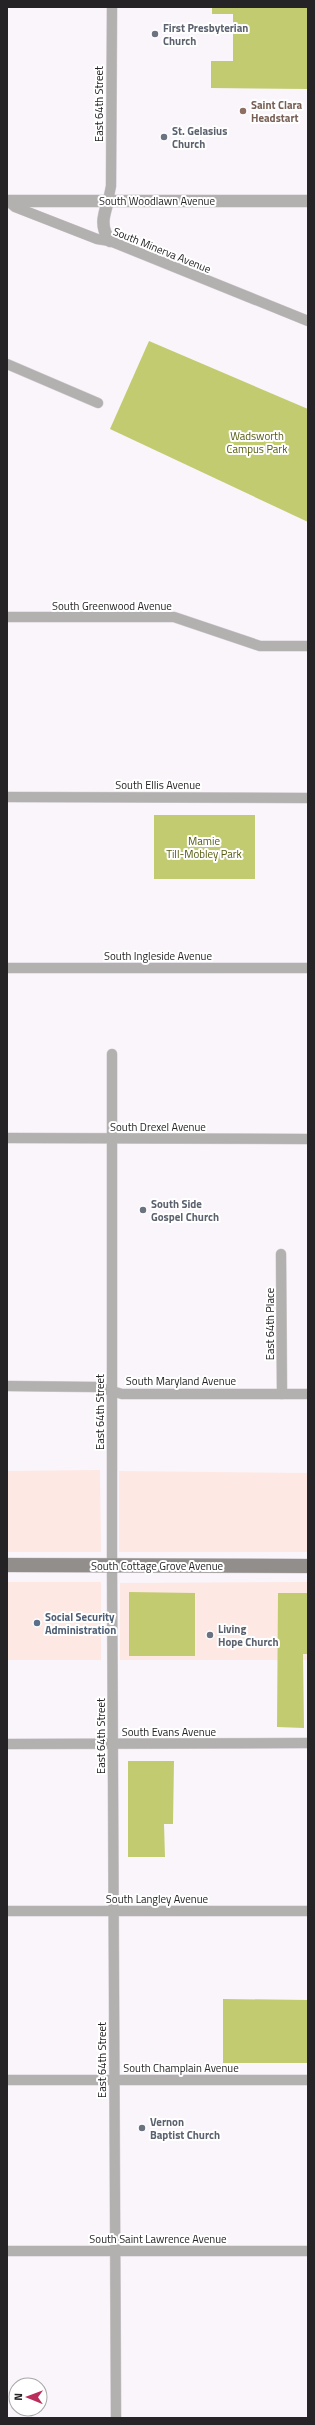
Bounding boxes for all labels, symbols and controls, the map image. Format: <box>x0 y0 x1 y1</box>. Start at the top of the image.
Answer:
place label: First Presbyterian Church <box>163 20 248 49</box>
marker: First Presbyterian Church <box>150 29 160 39</box>
street label: East 64th Street <box>91 66 107 142</box>
place label: Saint Clara Headstart <box>251 97 303 126</box>
marker: Saint Clara Headstart <box>238 106 248 116</box>
place label: St. Gelasius Church <box>172 123 227 152</box>
marker: St. Gelasius Church <box>159 132 169 142</box>
street label: South Woodlawn Avenue <box>99 193 215 209</box>
street label: South Minerva Avenue <box>111 223 214 277</box>
park label: Wadsworth Campus Park <box>227 428 288 457</box>
street label: South Greenwood Avenue <box>52 598 172 614</box>
street label: South Ellis Avenue <box>115 777 201 793</box>
park label: Mamie Till-Mobley Park <box>166 833 243 862</box>
street label: South Ingleside Avenue <box>104 948 212 964</box>
street label: South Drexel Avenue <box>110 1119 206 1135</box>
place label: South Side Gospel Church <box>151 1196 219 1225</box>
marker: South Side Gospel Church <box>138 1205 148 1215</box>
street label: East 64th Place <box>262 1287 278 1360</box>
street label: South Maryland Avenue <box>126 1373 237 1389</box>
street label: East 64th Street <box>92 1374 108 1450</box>
street label: South Cottage Grove Avenue <box>91 1558 223 1574</box>
place label: Social Security Administration <box>45 1609 116 1638</box>
marker: Social Security Administration <box>32 1618 42 1628</box>
place label: Living Hope Church <box>218 1621 278 1650</box>
marker: Living Hope Church <box>205 1630 215 1640</box>
street label: East 64th Street <box>93 1698 109 1774</box>
street label: South Evans Avenue <box>122 1724 217 1740</box>
street label: South Langley Avenue <box>106 1891 209 1907</box>
street label: East 64th Street <box>94 2022 110 2098</box>
street label: South Champlain Avenue <box>123 2060 239 2076</box>
place label: Vernon Baptist Church <box>150 2114 220 2143</box>
marker: Vernon Baptist Church <box>137 2123 147 2133</box>
street label: South Saint Lawrence Avenue <box>89 2231 227 2247</box>
north arrow <box>8 2377 48 2417</box>
text: N <box>10 2393 26 2401</box>

